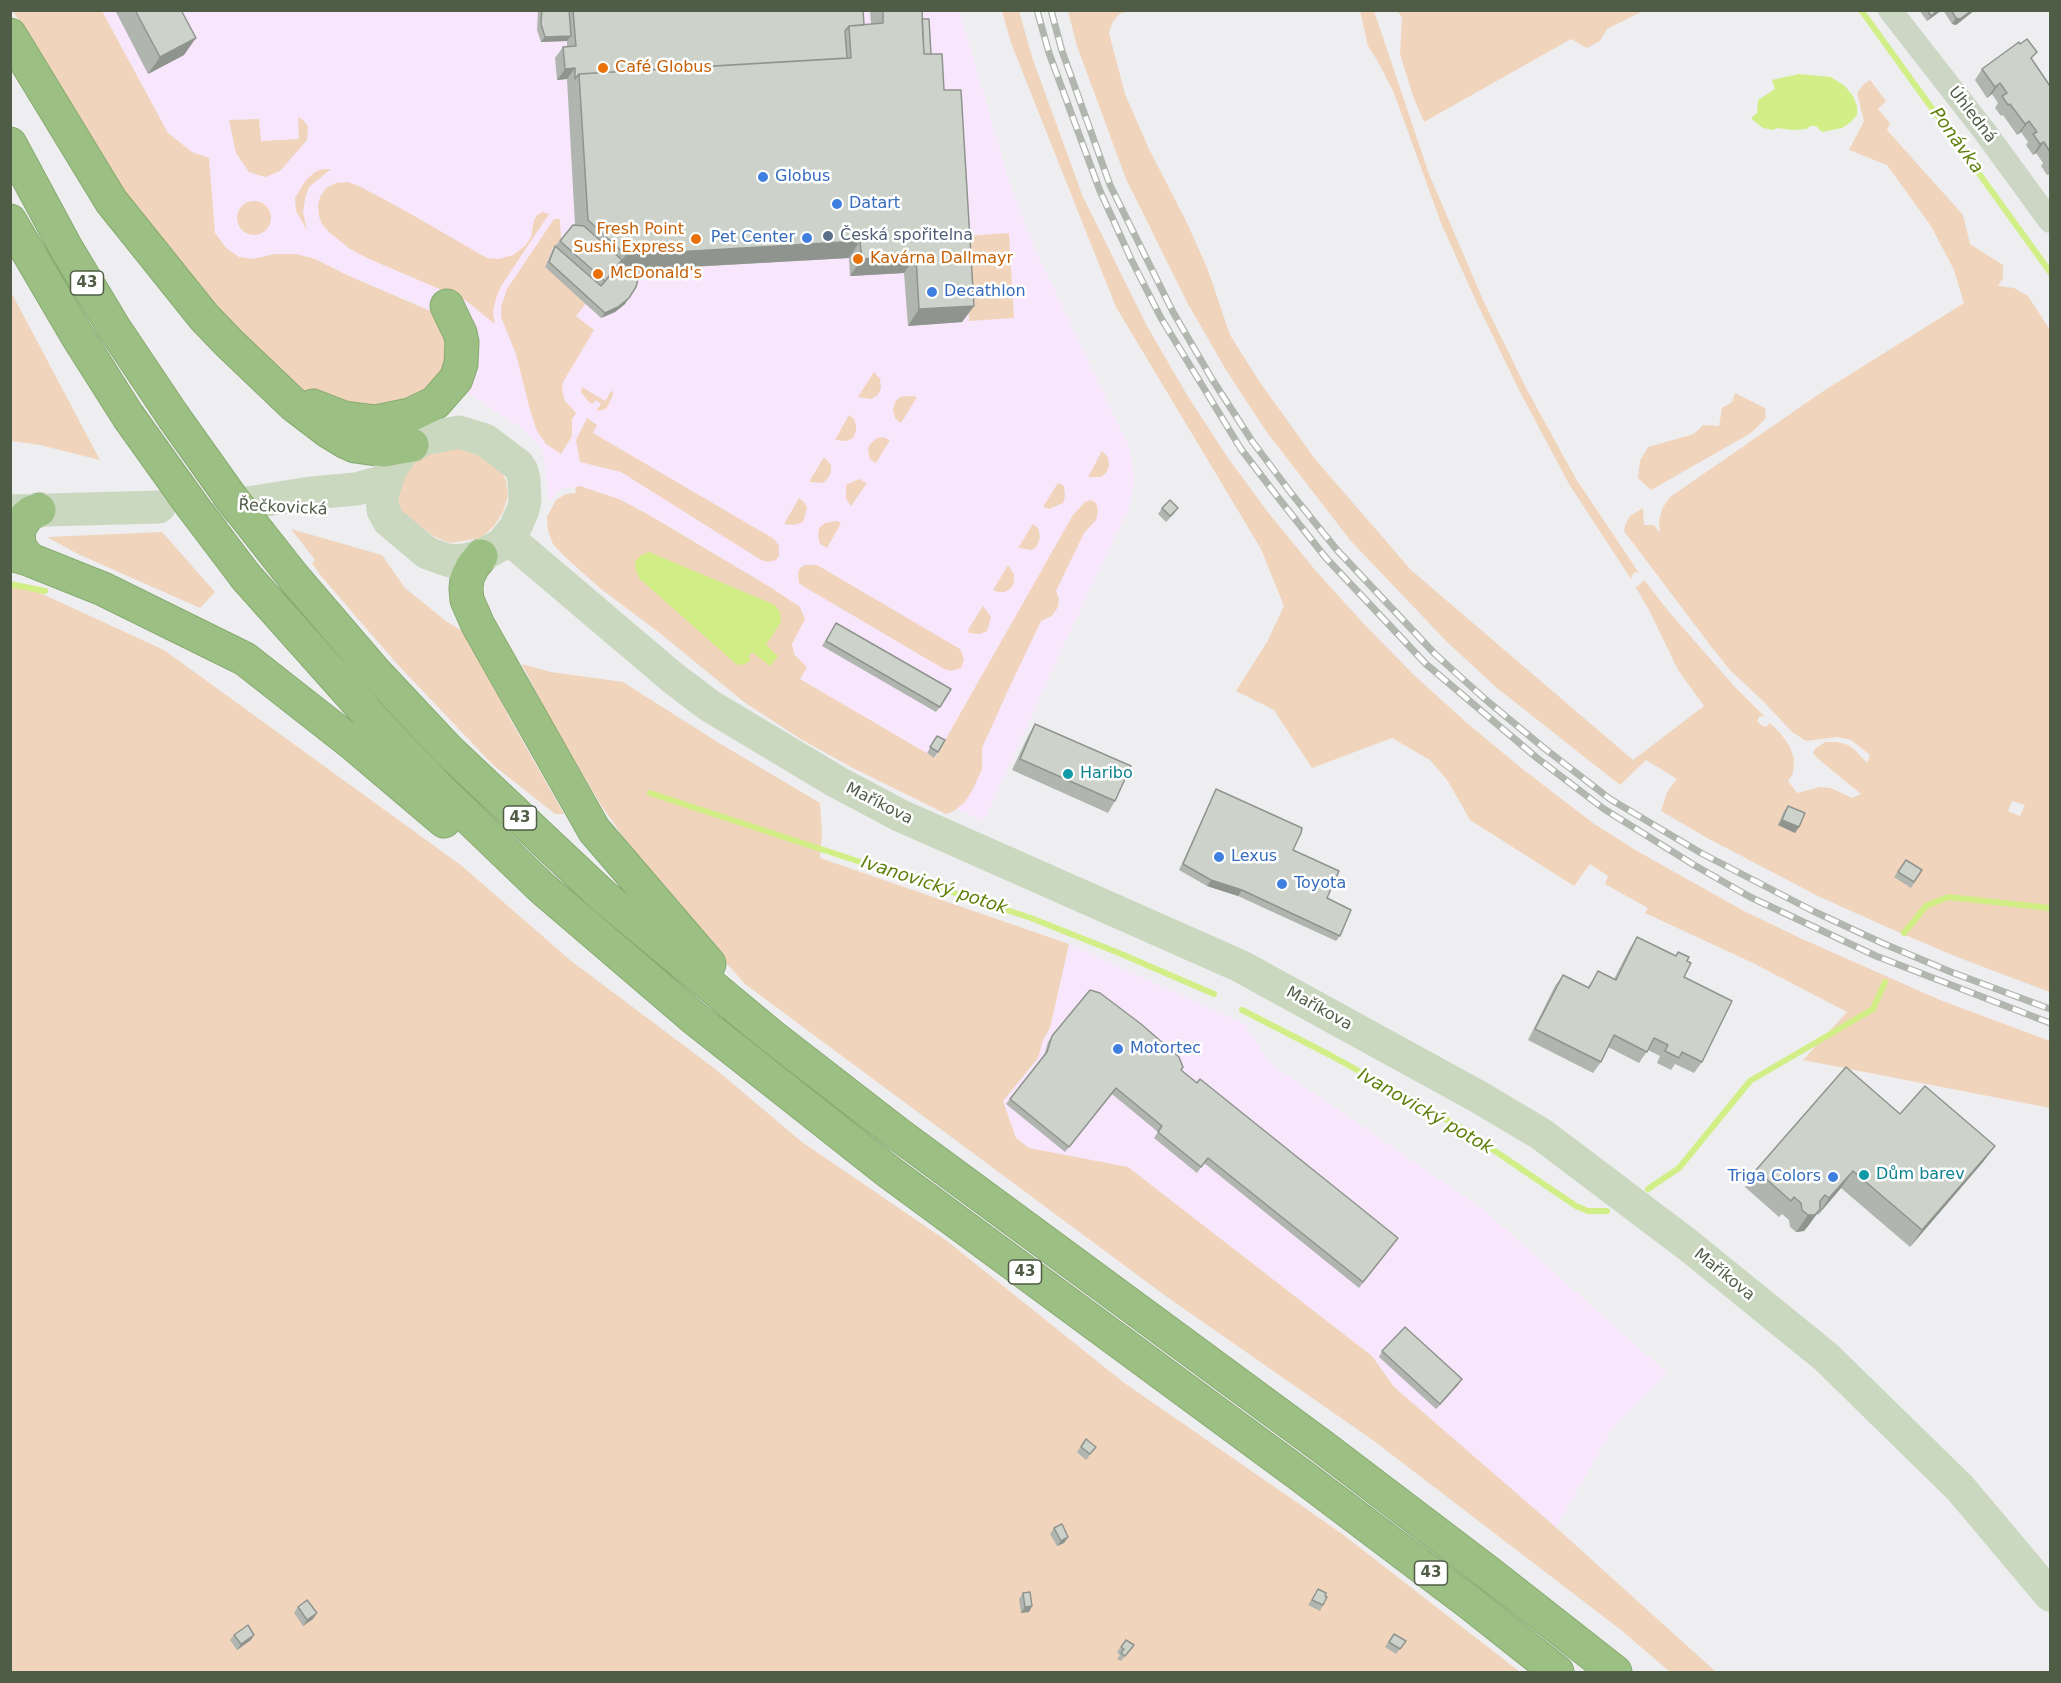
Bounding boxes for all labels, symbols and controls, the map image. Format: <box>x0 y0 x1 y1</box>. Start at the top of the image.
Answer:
place label: Café Globus <box>615 58 712 78</box>
marker: Café Globus <box>596 61 610 75</box>
street label: Úhledná <box>1944 83 2000 147</box>
water label: Ponávka <box>1925 104 1987 178</box>
place label: Globus <box>775 167 830 187</box>
marker: Globus <box>756 170 770 184</box>
place label: Datart <box>849 194 900 214</box>
marker: Datart <box>830 197 844 211</box>
place label: Fresh Point Sushi Express <box>573 220 684 258</box>
place label: Česká spořitelna <box>840 226 973 246</box>
place label: Pet Center <box>711 228 795 248</box>
marker: Česká spořitelna <box>821 229 835 243</box>
marker: Pet Center <box>800 231 814 245</box>
marker: Fresh Point Sushi Express <box>689 232 703 246</box>
place label: Kavárna Dallmayr <box>870 249 1013 269</box>
marker: Kavárna Dallmayr <box>851 252 865 266</box>
place label: McDonald's <box>610 264 702 284</box>
marker: McDonald's <box>591 267 605 281</box>
road number: 43 <box>70 271 104 295</box>
place label: Decathlon <box>944 282 1026 302</box>
marker: Decathlon <box>925 285 939 299</box>
street label: Řečkovická <box>238 496 328 520</box>
place label: Haribo <box>1080 764 1133 784</box>
marker: Haribo <box>1061 767 1075 781</box>
street label: Maříkova <box>842 779 916 829</box>
road number: 43 <box>504 806 536 830</box>
place label: Lexus <box>1231 847 1277 867</box>
marker: Lexus <box>1212 850 1226 864</box>
water label: Ivanovický potok <box>858 852 1010 920</box>
place label: Toyota <box>1294 874 1346 894</box>
marker: Toyota <box>1275 877 1289 891</box>
street label: Maříkova <box>1283 983 1355 1035</box>
place label: Motortec <box>1130 1039 1201 1059</box>
marker: Motortec <box>1111 1042 1125 1056</box>
water label: Ivanovický potok <box>1353 1064 1497 1160</box>
place label: Dům barev <box>1876 1165 1965 1185</box>
place label: Triga Colors <box>1727 1167 1821 1187</box>
marker: Dům barev <box>1857 1168 1871 1182</box>
marker: Triga Colors <box>1826 1170 1840 1184</box>
street label: Maříkova <box>1690 1245 1758 1305</box>
road number: 43 <box>1008 1260 1042 1284</box>
road number: 43 <box>1414 1561 1448 1585</box>

